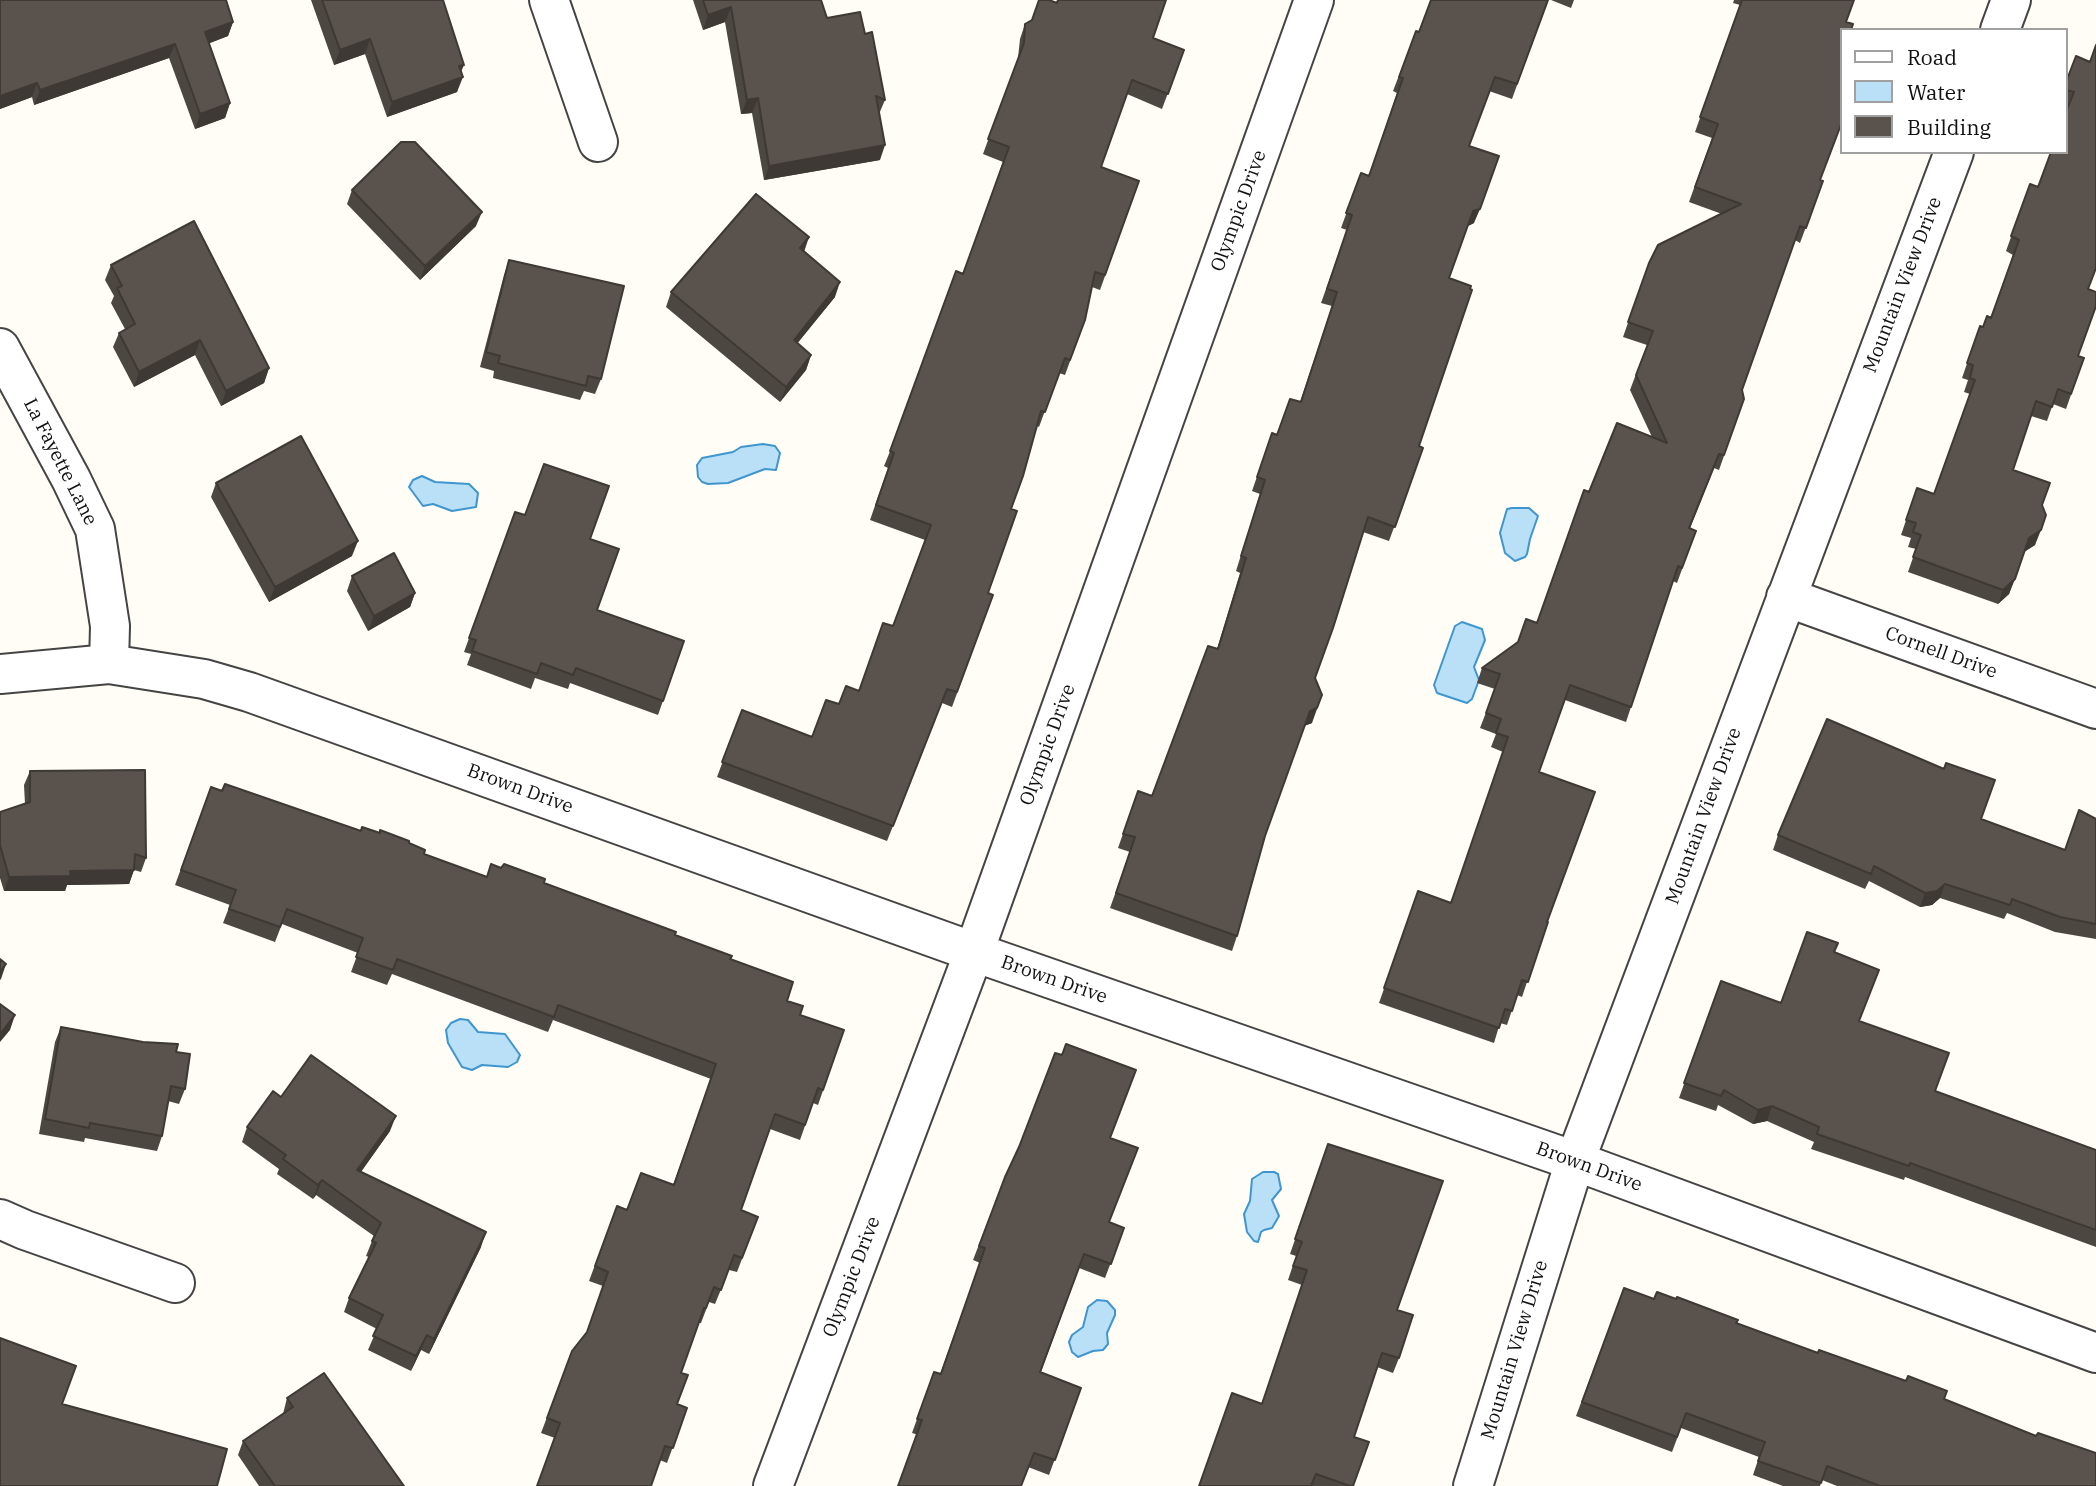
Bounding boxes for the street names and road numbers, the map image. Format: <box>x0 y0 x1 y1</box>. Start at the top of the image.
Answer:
street label: Olympic Drive <box>1207 147 1271 275</box>
street label: Mountain View Drive <box>1859 194 1947 376</box>
street label: La Fayette Lane <box>18 395 102 529</box>
street label: Cornell Drive <box>1882 622 2000 684</box>
street label: Olympic Drive <box>1016 681 1080 809</box>
street label: Mountain View Drive <box>1661 725 1747 907</box>
street label: Brown Drive <box>464 759 576 819</box>
street label: Brown Drive <box>998 951 1110 1009</box>
street label: Brown Drive <box>1533 1137 1645 1197</box>
street label: Olympic Drive <box>819 1213 885 1341</box>
street label: Mountain View Drive <box>1477 1258 1553 1442</box>

